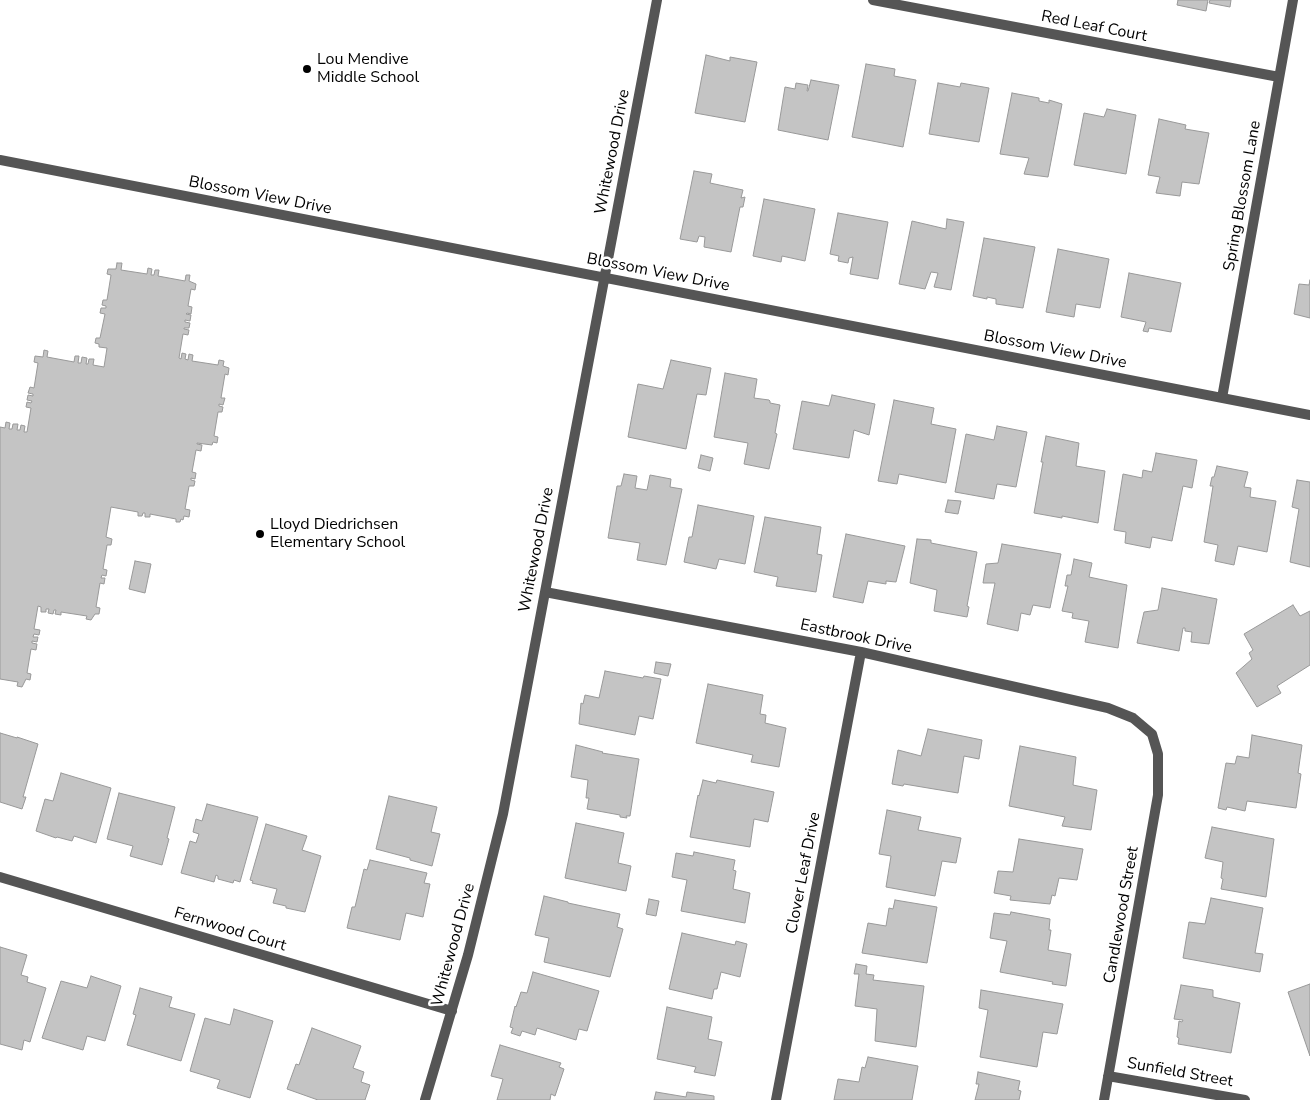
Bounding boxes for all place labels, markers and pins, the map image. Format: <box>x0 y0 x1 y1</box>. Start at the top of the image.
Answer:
place label: Lou Mendive Middle School <box>317 50 419 88</box>
marker: Lou Mendive Middle School <box>301 63 313 75</box>
place label: Lloyd Diedrichsen Elementary School <box>270 515 405 553</box>
marker: Lloyd Diedrichsen Elementary School <box>254 528 266 540</box>

